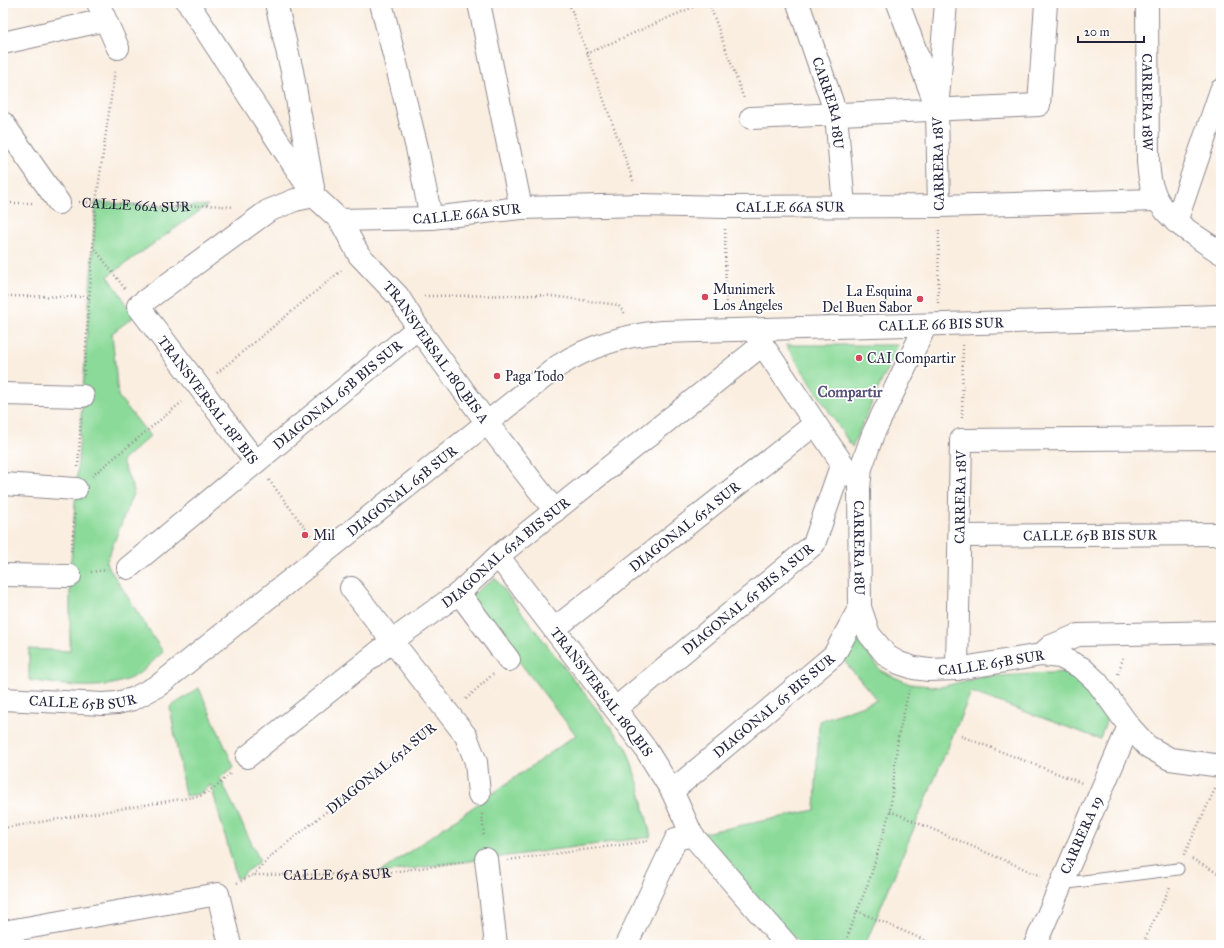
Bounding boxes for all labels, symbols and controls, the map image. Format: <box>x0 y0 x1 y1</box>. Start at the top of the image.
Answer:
scale bar <box>1078 18 1144 44</box>
text: 20 m <box>1084 25 1110 39</box>
street label: CARRERA 18W <box>1138 53 1156 151</box>
street label: CARRERA 18U <box>808 55 847 151</box>
street label: CARRERA 18V <box>929 116 948 211</box>
street label: CALLE 66A SUR <box>81 194 192 216</box>
street label: CALLE 66A SUR <box>736 198 846 216</box>
street label: CALLE 66A SUR <box>413 200 523 227</box>
street label: TRANSVERSAL 18Q BIS A <box>379 278 493 427</box>
place label: Munimerk Los Angeles <box>713 281 783 314</box>
place label: La Esquina Del Buen Sabor <box>822 283 913 316</box>
marker: Munimerk Los Angeles <box>700 292 710 302</box>
marker: La Esquina Del Buen Sabor <box>915 294 925 304</box>
street label: CALLE 66 BIS SUR <box>878 314 1005 335</box>
street label: TRANSVERSAL 18P BIS <box>154 333 261 468</box>
street label: DIAGONAL 65B BIS SUR <box>270 336 407 453</box>
place label: CAI Compartir <box>867 350 956 367</box>
marker: CAI Compartir <box>854 353 864 363</box>
place label: Paga Todo <box>505 368 564 385</box>
marker: Paga Todo <box>492 371 502 381</box>
district label: Compartir <box>818 383 883 402</box>
street label: DIAGONAL 65B SUR <box>344 441 461 540</box>
street label: CARRERA 18V <box>951 449 970 544</box>
street label: DIAGONAL 65A SUR <box>626 477 745 576</box>
street label: DIAGONAL 65A BIS SUR <box>439 493 574 612</box>
street label: CARRERA 18U <box>850 500 868 596</box>
street label: CALLE 65B BIS SUR <box>1023 526 1158 545</box>
place label: Mil <box>313 527 335 544</box>
marker: Mil <box>300 530 310 540</box>
street label: DIAGONAL 65 BIS A SUR <box>679 539 818 659</box>
street label: TRANSVERSAL 18Q BIS <box>547 624 656 760</box>
street label: CALLE 65B SUR <box>938 646 1047 679</box>
street label: DIAGONAL 65 BIS SUR <box>710 649 839 762</box>
street label: CALLE 65B SUR <box>29 690 139 713</box>
street label: DIAGONAL 65A SUR <box>323 718 441 818</box>
street label: CARRERA 19 <box>1057 793 1106 877</box>
street label: CALLE 65A SUR <box>283 864 393 884</box>

